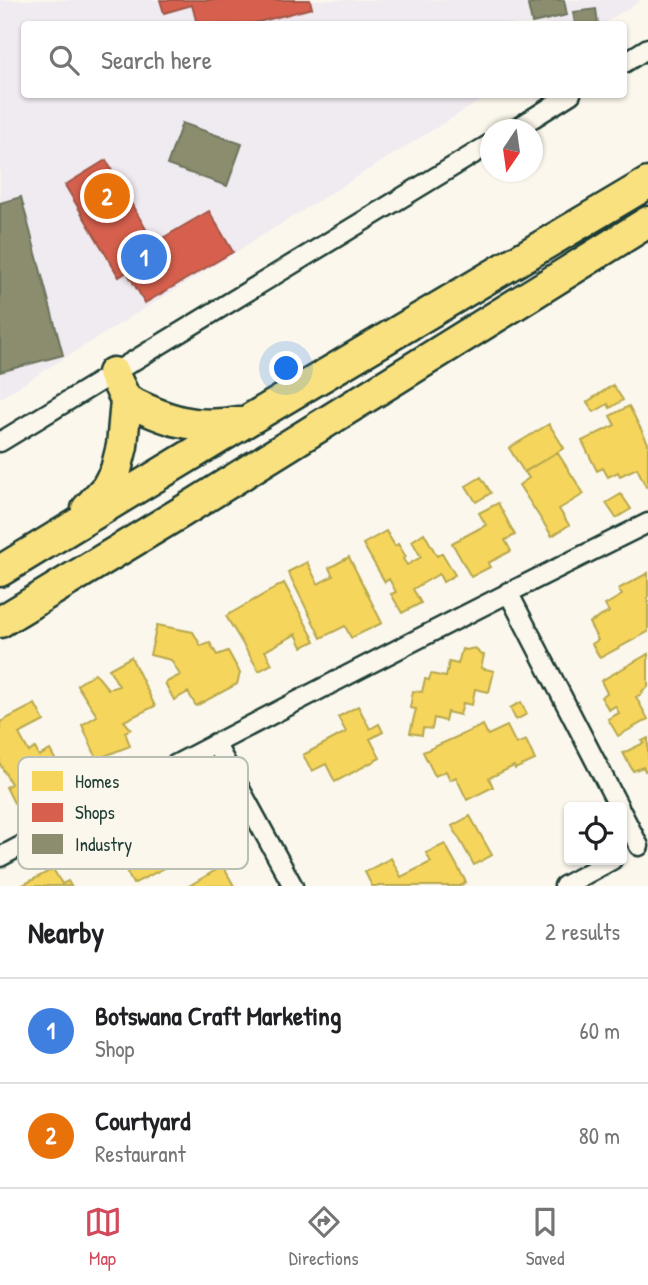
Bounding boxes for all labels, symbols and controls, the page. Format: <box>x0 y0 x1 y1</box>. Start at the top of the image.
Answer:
search box <box>21 21 627 98</box>
icon: search <box>45 41 83 79</box>
text: Search here <box>101 42 212 77</box>
north arrow <box>480 119 543 182</box>
pin: 2 <box>84 170 130 222</box>
pin: 1 <box>121 231 167 283</box>
your location <box>269 351 303 385</box>
legend <box>18 757 248 869</box>
text: Homes <box>75 768 119 794</box>
text: Shops <box>75 799 115 825</box>
map controls <box>564 802 627 865</box>
button: locate <box>564 802 627 865</box>
text: Industry <box>75 831 132 857</box>
text: Nearby <box>28 912 104 952</box>
text: 2 results <box>545 916 620 947</box>
text: Botswana Craft Marketing <box>95 998 341 1033</box>
text: 1 <box>47 1015 55 1046</box>
text: 60 m <box>580 1015 620 1046</box>
text: Shop <box>95 1033 134 1064</box>
text: Courtyard <box>95 1103 190 1138</box>
text: 2 <box>46 1120 56 1151</box>
text: 80 m <box>579 1120 620 1151</box>
text: Restaurant <box>95 1138 186 1169</box>
tab: Map <box>84 1203 122 1271</box>
tab: Directions <box>289 1203 359 1271</box>
tab: Saved <box>526 1203 564 1271</box>

